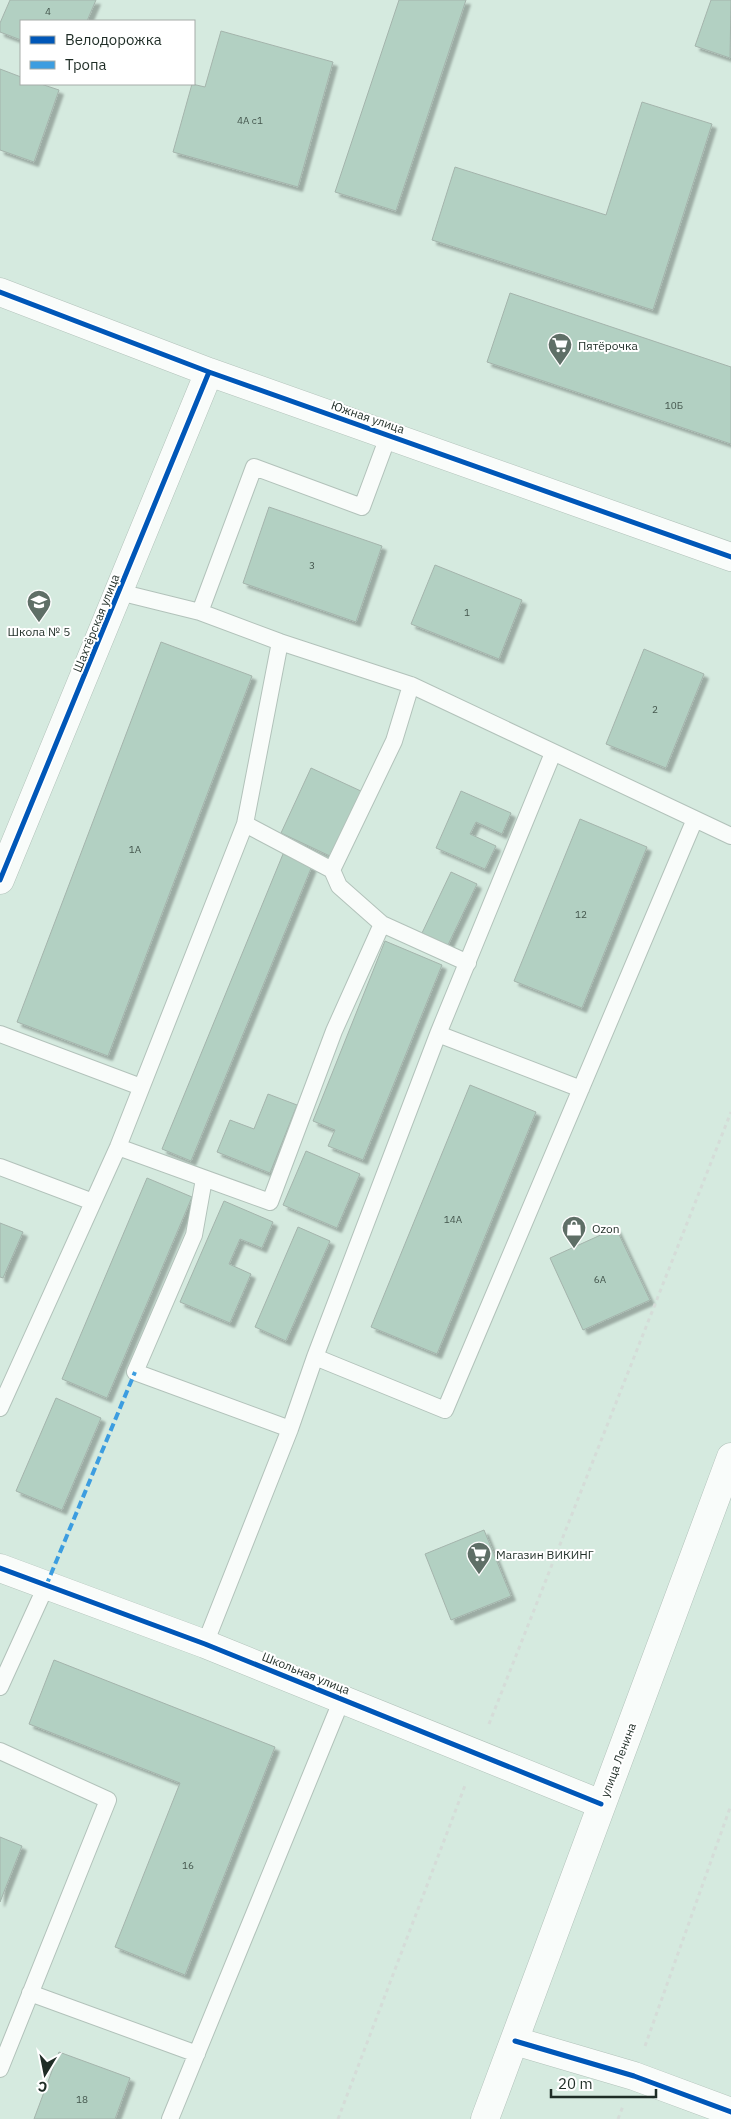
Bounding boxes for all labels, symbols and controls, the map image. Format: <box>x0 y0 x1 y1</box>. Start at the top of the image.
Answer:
house number: 4 <box>45 5 51 18</box>
legend <box>20 20 195 85</box>
text: Велодорожка <box>65 30 162 49</box>
text: Тропа <box>65 55 107 74</box>
house number: 4А с1 <box>237 114 263 127</box>
supermarket icon: Пятёрочка <box>547 332 573 366</box>
place label: Пятёрочка <box>578 338 638 353</box>
street label: Южная улица <box>329 397 407 437</box>
house number: 10Б <box>665 399 683 412</box>
house number: 3 <box>309 559 315 572</box>
street label: Шахтёрская улица <box>69 571 123 674</box>
school or university icon: Школа № 5 <box>26 589 52 623</box>
house number: 1 <box>464 606 470 619</box>
place label: Школа № 5 <box>8 624 70 639</box>
house number: 2 <box>652 703 658 716</box>
house number: 1А <box>129 843 142 856</box>
house number: 12 <box>575 908 587 921</box>
house number: 14А <box>444 1213 463 1226</box>
shop icon: Ozon <box>561 1215 587 1249</box>
place label: Ozon <box>592 1221 619 1236</box>
house number: 6А <box>594 1273 607 1286</box>
supermarket icon: Магазин ВИКИНГ <box>466 1541 492 1575</box>
place label: Магазин ВИКИНГ <box>496 1547 594 1562</box>
street label: Школьная улица <box>260 1649 353 1698</box>
street label: улица Ленина <box>597 1720 639 1799</box>
house number: 16 <box>182 1859 194 1872</box>
north arrow <box>20 2049 70 2099</box>
scale bar <box>551 2066 656 2098</box>
text: 20 m <box>558 2074 593 2093</box>
text: С <box>37 2077 49 2096</box>
house number: 18 <box>76 2093 88 2106</box>

